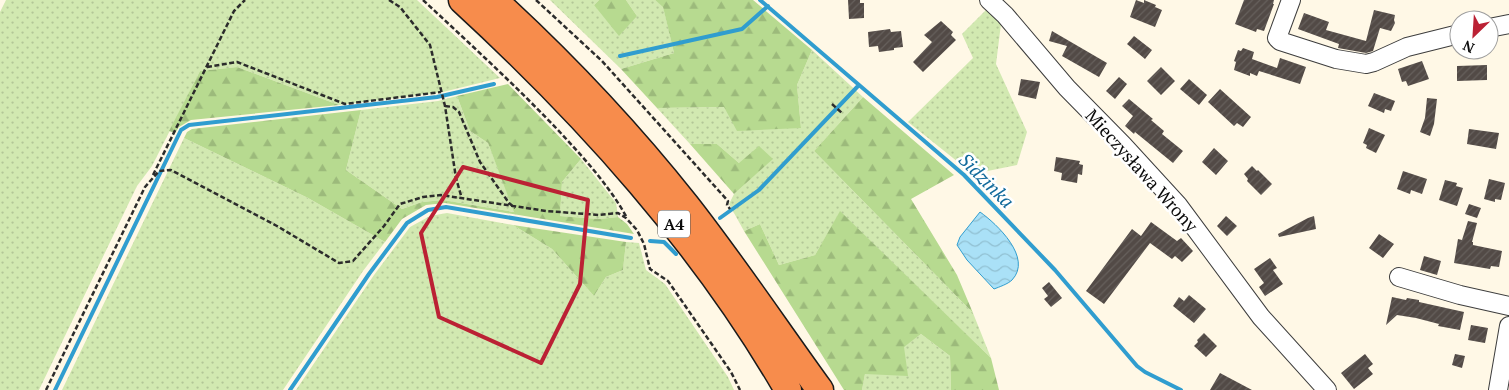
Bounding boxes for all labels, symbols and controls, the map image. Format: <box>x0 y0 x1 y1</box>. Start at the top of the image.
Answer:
north arrow <box>1449 10 1499 60</box>
text: N <box>1459 36 1477 58</box>
street label: Mieczysława Wrony <box>1080 103 1204 237</box>
water label: Sidzinka <box>954 147 1020 213</box>
road number: A4 <box>658 210 690 238</box>

